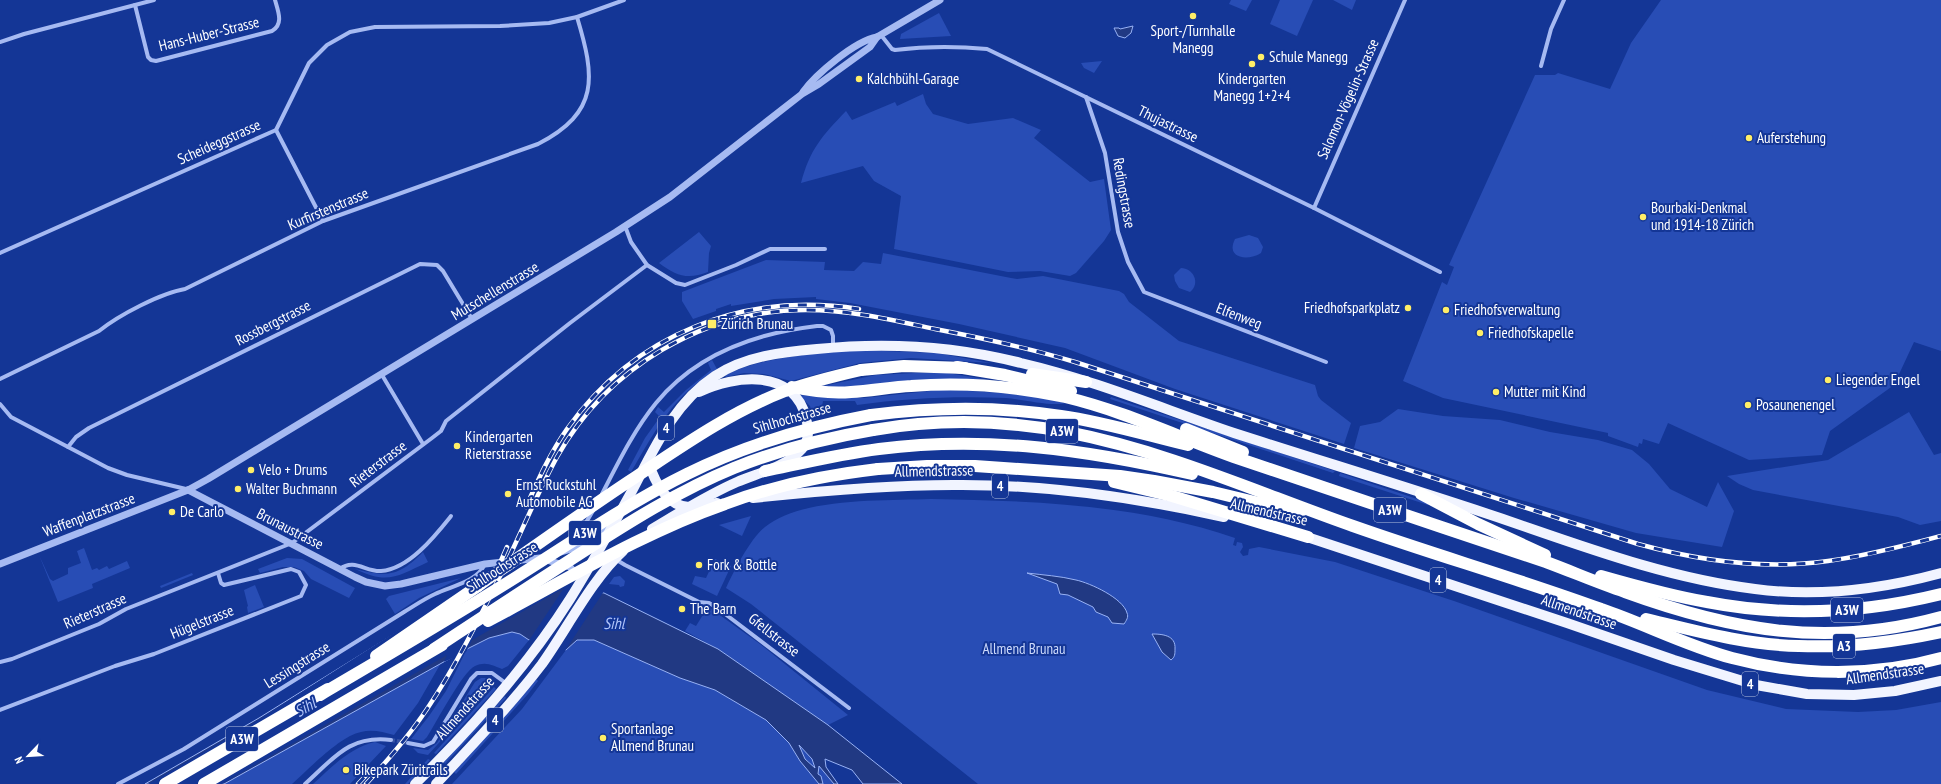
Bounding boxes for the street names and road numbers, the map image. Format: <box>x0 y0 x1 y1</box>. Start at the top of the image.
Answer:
street label: Hans-Huber-Strasse <box>157 12 261 55</box>
street label: Salomon-Vögelin-Strasse <box>1312 36 1383 162</box>
street label: Thujastrasse <box>1135 101 1201 146</box>
street label: Scheideggstrasse <box>174 115 263 168</box>
street label: Redingstrasse <box>1109 156 1140 230</box>
street label: Kurfirstenstrasse <box>285 183 371 234</box>
street label: Mutschellenstrasse <box>448 257 542 324</box>
street label: Rossbergstrasse <box>232 295 314 350</box>
street label: Elfenweg <box>1214 298 1265 333</box>
street label: Sihlhochstrasse <box>751 397 833 438</box>
road number: 4 <box>658 416 674 440</box>
road number: A3W <box>1046 419 1078 443</box>
street label: Rieterstrasse <box>345 436 410 491</box>
street label: Allmendstrasse <box>894 460 974 481</box>
road number: 4 <box>992 474 1008 498</box>
street label: Waffenplatzstrasse <box>40 488 138 541</box>
street label: Allmendstrasse <box>1229 493 1310 530</box>
road number: A3W <box>1374 498 1406 522</box>
street label: Brunaustrasse <box>254 504 327 553</box>
road number: A3W <box>569 521 601 545</box>
street label: Sihlhochstrasse <box>463 537 541 596</box>
road number: 4 <box>1430 568 1446 592</box>
street label: Rieterstrasse <box>61 588 129 633</box>
street label: Allmendstrasse <box>1539 590 1619 633</box>
road number: A3W <box>1831 598 1863 622</box>
street label: Hügelstrasse <box>167 600 236 643</box>
street label: Gfellstrasse <box>745 609 804 661</box>
road number: A3 <box>1833 634 1855 658</box>
street label: Lessingstrasse <box>260 637 333 692</box>
street label: Allmendstrasse <box>1845 659 1925 688</box>
street label: Allmendstrasse <box>431 672 498 743</box>
road number: 4 <box>1742 672 1758 696</box>
road number: 4 <box>487 708 503 732</box>
road number: A3W <box>226 727 258 751</box>

